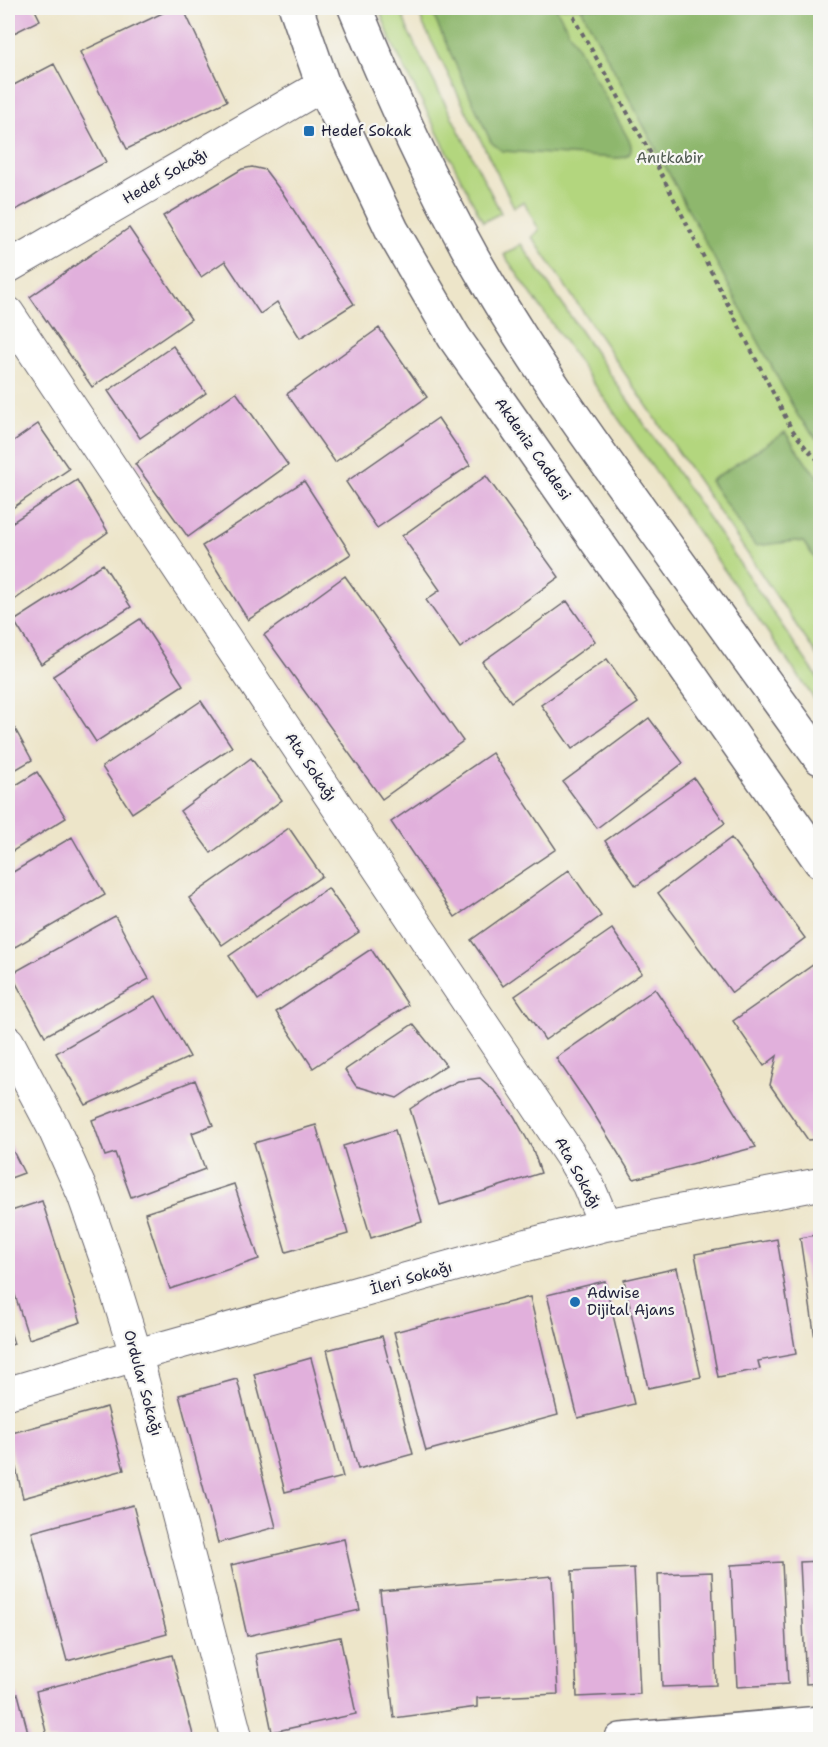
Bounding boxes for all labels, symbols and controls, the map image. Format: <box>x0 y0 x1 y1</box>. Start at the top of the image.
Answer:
place label: Hedef Sokak <box>321 121 412 141</box>
marker: Hedef Sokak <box>302 124 316 138</box>
street label: Hedef Sokağı <box>119 144 211 208</box>
park label: Anıtkabir <box>636 148 704 168</box>
street label: Akdeniz Caddesi <box>490 394 576 504</box>
street label: Ata Sokağı <box>281 729 341 805</box>
street label: Ata Sokağı <box>550 1134 606 1212</box>
street label: İleri Sokağı <box>368 1257 454 1299</box>
place label: Adwise Dijital Ajans <box>587 1283 675 1320</box>
marker: Adwise Dijital Ajans <box>568 1295 582 1309</box>
street label: Ordular Sokağı <box>119 1328 167 1438</box>

